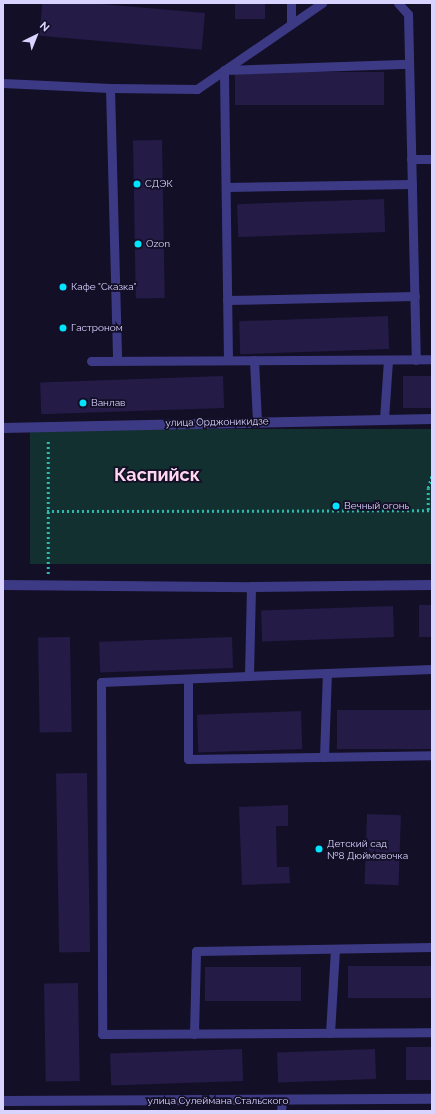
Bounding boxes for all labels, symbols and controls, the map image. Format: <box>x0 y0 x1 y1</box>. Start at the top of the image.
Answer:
north arrow <box>16 16 56 56</box>
text: N <box>37 19 52 34</box>
place label: СДЭК <box>145 178 173 190</box>
marker: СДЭК <box>132 179 142 189</box>
place label: Ozon <box>146 238 170 250</box>
marker: Ozon <box>133 239 143 249</box>
place label: Кафе "Сказка" <box>71 281 137 293</box>
marker: Кафе "Сказка" <box>58 282 68 292</box>
place label: Гастроном <box>71 322 123 334</box>
marker: Гастроном <box>58 323 68 333</box>
place label: Ванлав <box>91 397 125 409</box>
marker: Ванлав <box>78 398 88 408</box>
street label: улица Орджоникидзе <box>165 415 269 429</box>
district label: Каспийск <box>114 464 200 486</box>
place label: Вечный огонь <box>344 500 409 512</box>
marker: Вечный огонь <box>331 501 341 511</box>
place label: Детский сад №8 Дюймовочка <box>327 837 408 860</box>
marker: Детский сад №8 Дюймовочка <box>314 844 324 854</box>
street label: улица Сулеймана Стальского <box>148 1095 288 1107</box>

